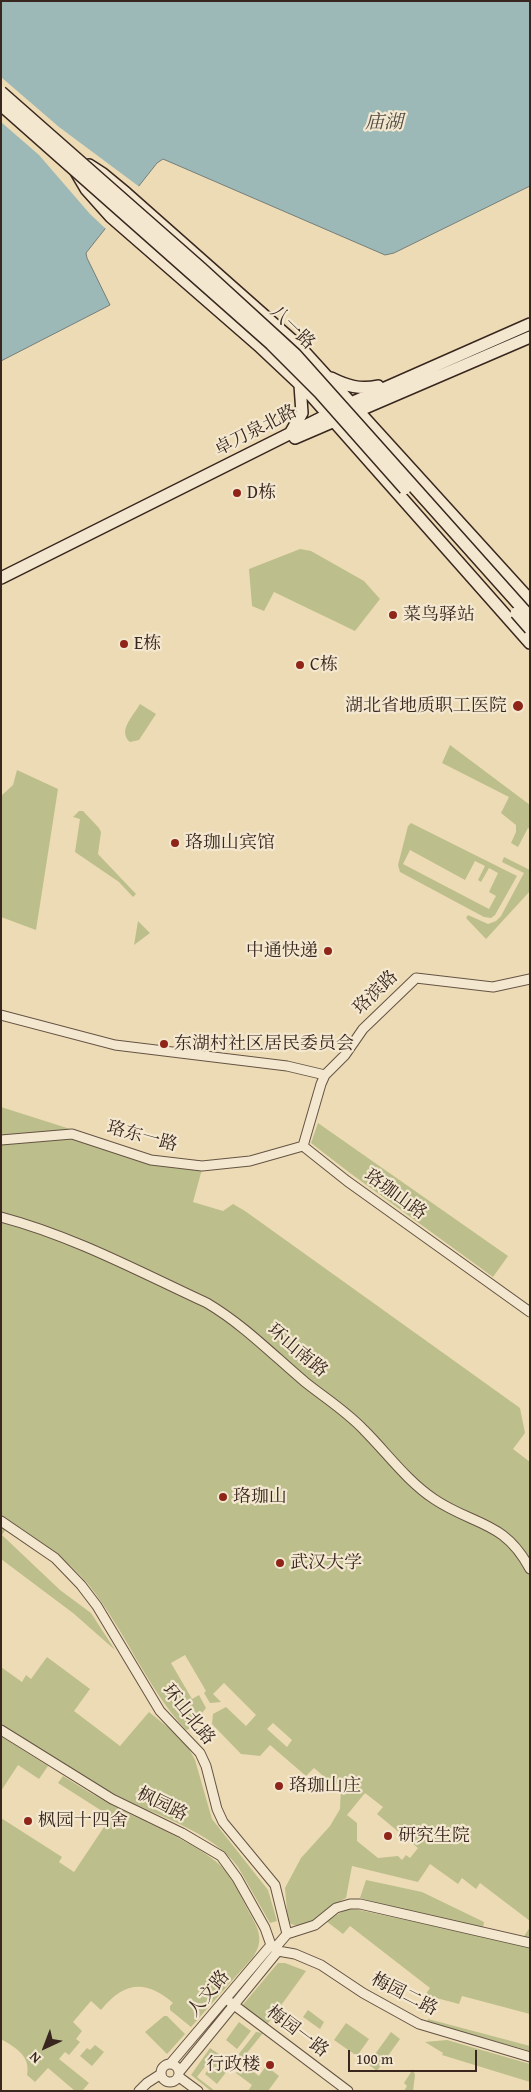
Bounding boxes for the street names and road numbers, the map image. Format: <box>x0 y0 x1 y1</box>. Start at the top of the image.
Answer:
street label: 八一路 <box>265 301 319 355</box>
street label: 卓刀泉北路 <box>211 401 301 461</box>
street label: 珞滨路 <box>349 966 403 1020</box>
street label: 珞东一路 <box>104 1117 180 1157</box>
street label: 珞珈山路 <box>360 1165 430 1225</box>
street label: 环山南路 <box>262 1320 332 1382</box>
street label: 环山北路 <box>157 1680 219 1750</box>
street label: 枫园路 <box>133 1783 191 1827</box>
street label: 人文路 <box>183 1966 235 2022</box>
street label: 梅园二路 <box>367 1969 441 2021</box>
street label: 梅园一路 <box>262 2002 332 2062</box>

